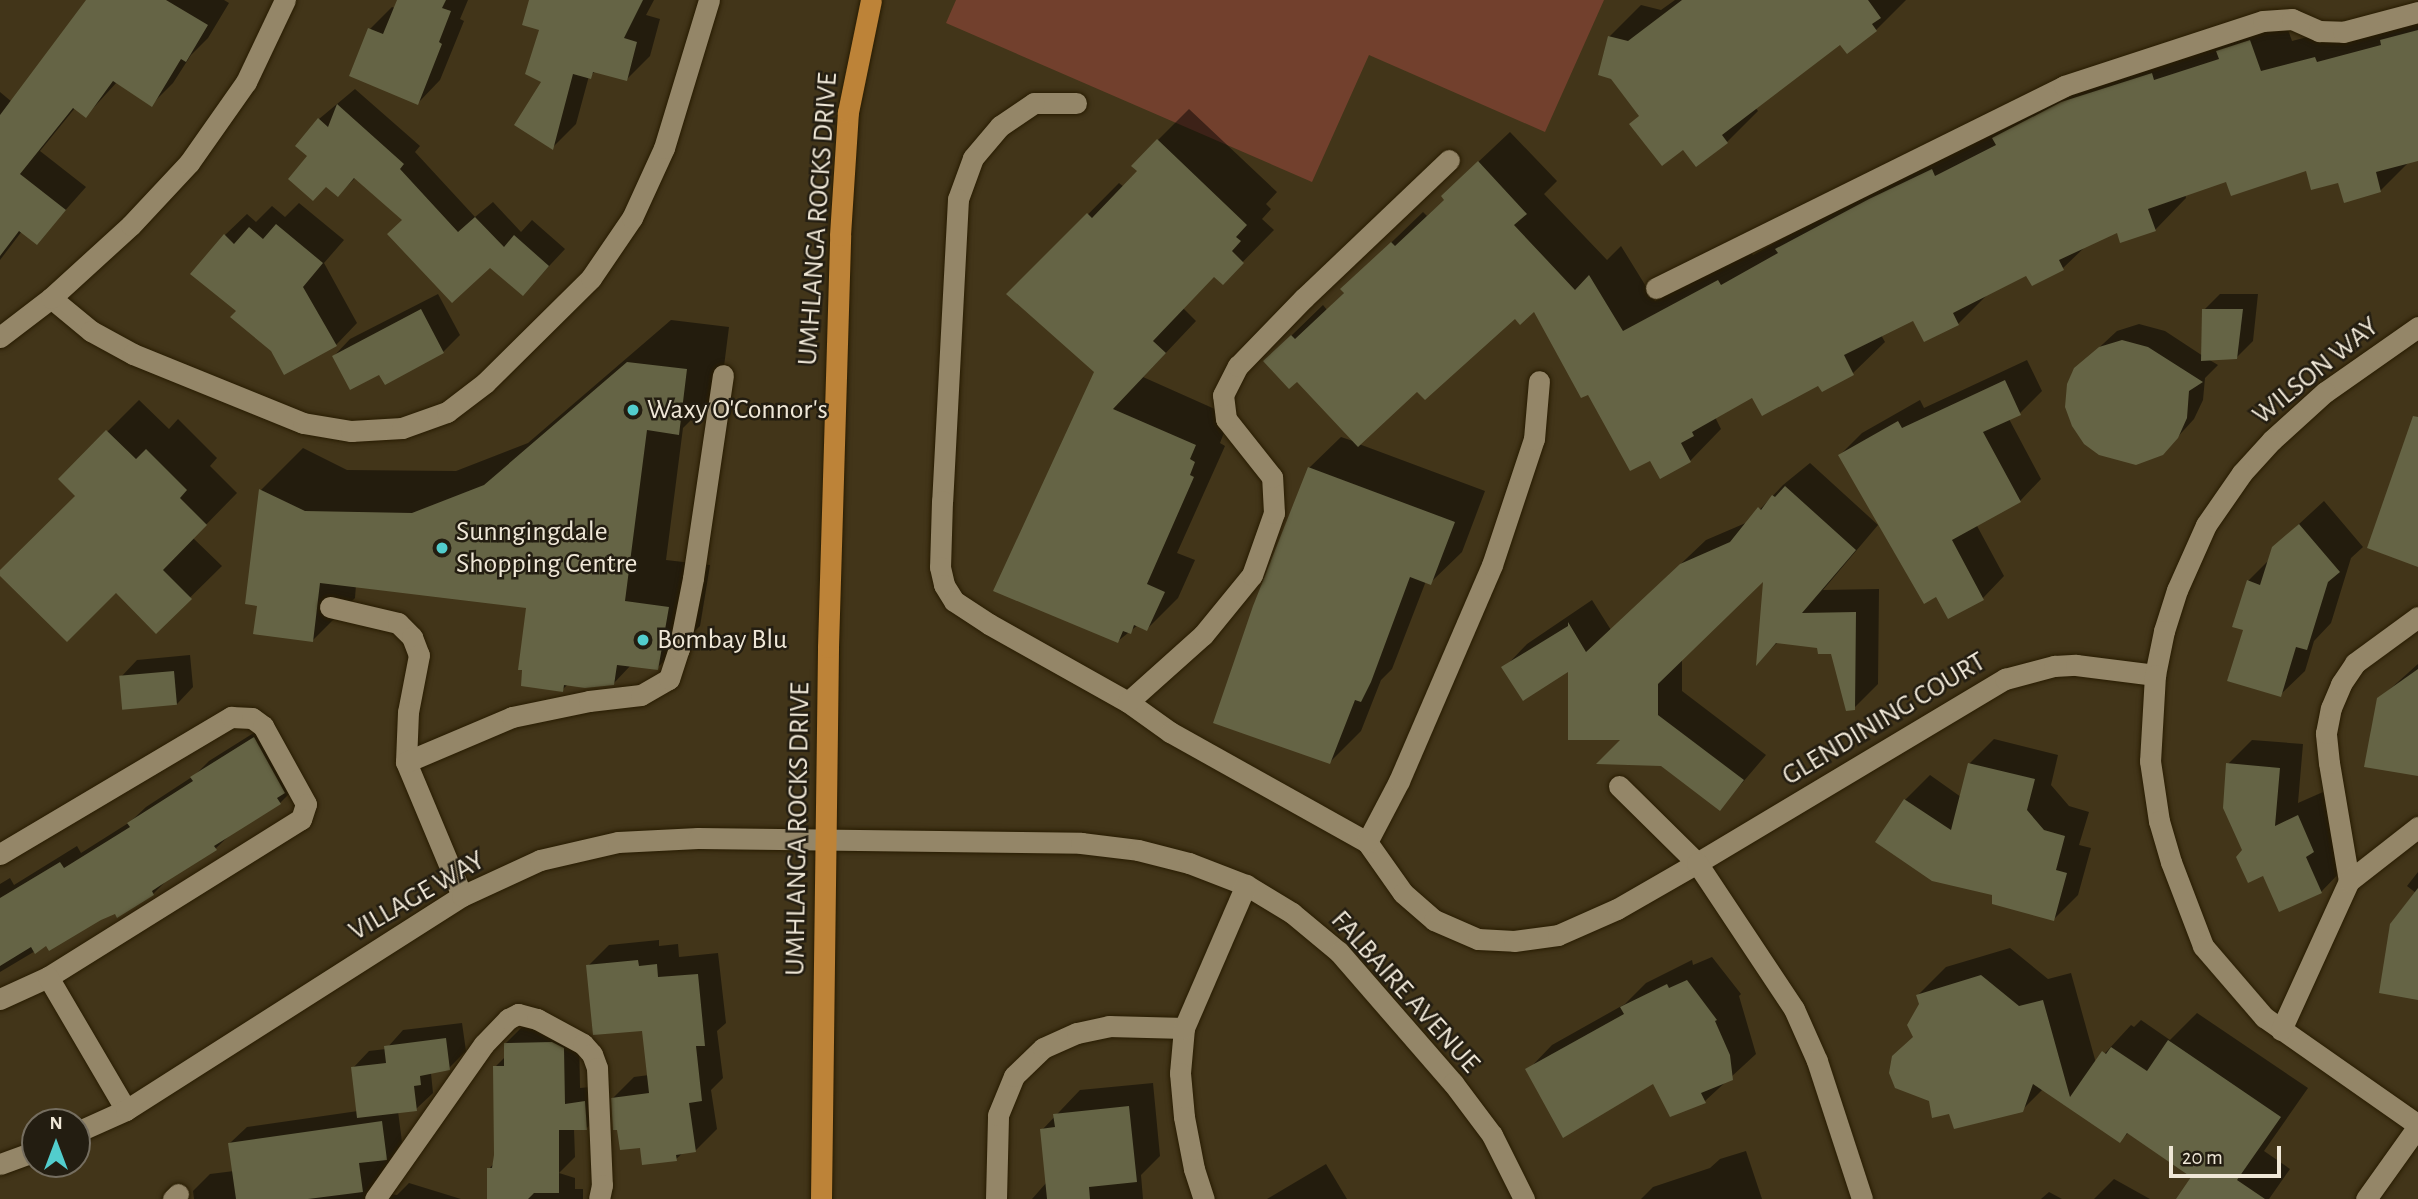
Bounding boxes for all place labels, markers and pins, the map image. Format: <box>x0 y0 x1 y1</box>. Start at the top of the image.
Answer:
place label: Waxy O'Connor's <box>647 393 828 427</box>
marker: Waxy O'Connor's <box>625 402 641 418</box>
place label: Sunngingdale Shopping Centre <box>456 515 637 581</box>
marker: Sunngingdale Shopping Centre <box>434 540 450 556</box>
place label: Bombay Blu <box>657 623 787 657</box>
marker: Bombay Blu <box>635 632 651 648</box>

